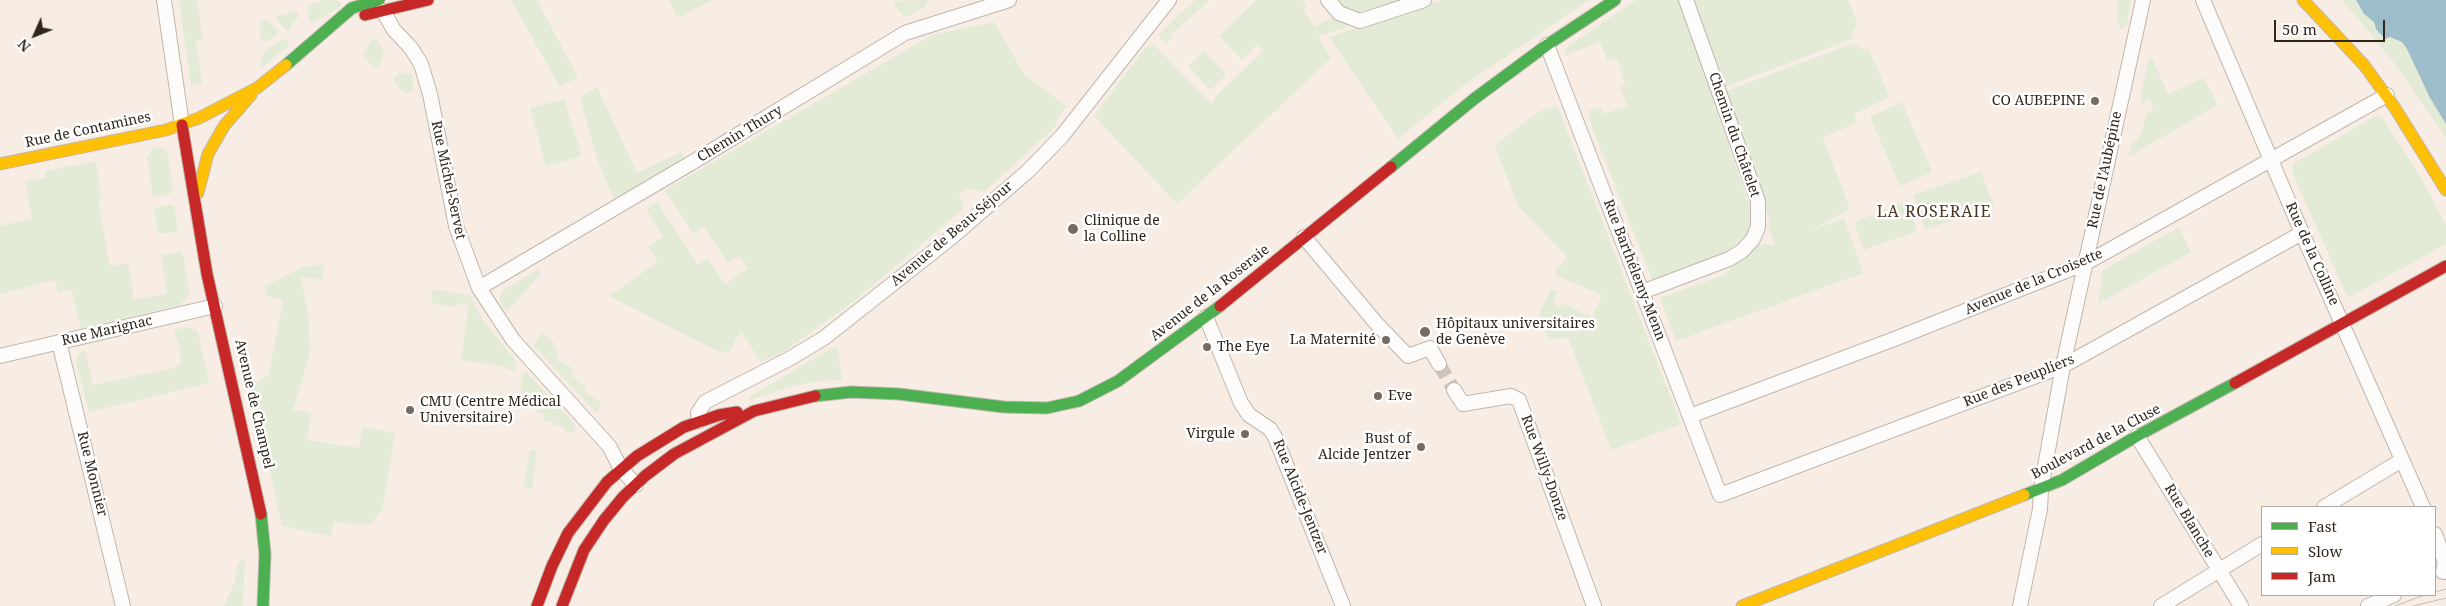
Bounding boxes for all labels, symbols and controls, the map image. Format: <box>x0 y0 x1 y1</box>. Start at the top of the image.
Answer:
north arrow <box>10 10 60 60</box>
scale bar <box>2276 10 2387 42</box>
text: 50 m <box>2282 19 2317 39</box>
text: N <box>13 35 35 56</box>
street label: Chemin du Châtelet <box>1705 70 1763 200</box>
place label: CO AUBEPINE <box>1992 93 2085 109</box>
marker: CO AUBEPINE <box>2089 95 2101 107</box>
street label: Chemin Thury <box>694 102 786 166</box>
street label: Rue de Contamines <box>24 108 152 152</box>
street label: Rue de l'Aubépine <box>2084 110 2126 230</box>
street label: Rue Michel-Servet <box>427 119 469 241</box>
street label: Avenue de Beau-Séjour <box>888 178 1016 290</box>
street label: Rue Barthélemy-Menn <box>1599 197 1669 343</box>
street label: Rue de la Colline <box>2282 200 2342 308</box>
district label: LA ROSERAIE <box>1875 202 1993 222</box>
place label: Clinique de la Colline <box>1084 213 1160 246</box>
marker: Clinique de la Colline <box>1066 222 1080 236</box>
street label: Avenue de la Roseraie <box>1147 241 1273 345</box>
street label: Avenue de la Croisette <box>1963 245 2105 319</box>
street label: Rue Marignac <box>60 312 154 350</box>
place label: Hôpitaux universitaires de Genève <box>1436 316 1595 348</box>
marker: Hôpitaux universitaires de Genève <box>1418 325 1432 339</box>
place label: La Maternité <box>1290 332 1376 348</box>
marker: La Maternité <box>1380 334 1392 346</box>
street label: Avenue de Champel <box>231 338 277 470</box>
place label: The Eye <box>1217 339 1270 355</box>
marker: The Eye <box>1201 341 1213 353</box>
street label: Rue des Peupliers <box>1961 351 2077 411</box>
place label: Eve <box>1388 388 1412 404</box>
marker: Eve <box>1372 390 1384 402</box>
place label: CMU (Centre Médical Universitaire) <box>420 394 561 427</box>
street label: Boulevard de la Cluse <box>2028 401 2164 483</box>
marker: CMU (Centre Médical Universitaire) <box>404 404 416 416</box>
street label: Rue Willy-Donze <box>1517 413 1571 523</box>
place label: Virgule <box>1186 426 1235 442</box>
marker: Virgule <box>1239 428 1251 440</box>
street label: Rue Monnier <box>73 430 111 518</box>
place label: Bust of Alcide Jentzer <box>1318 431 1411 464</box>
street label: Rue Alcide-Jentzer <box>1269 437 1331 557</box>
marker: Bust of Alcide Jentzer <box>1415 441 1427 453</box>
street label: Rue Blanche <box>2160 481 2218 561</box>
legend <box>2261 506 2436 596</box>
text: Fast <box>2308 516 2337 536</box>
text: Slow <box>2308 541 2342 561</box>
text: Jam <box>2308 566 2336 586</box>

